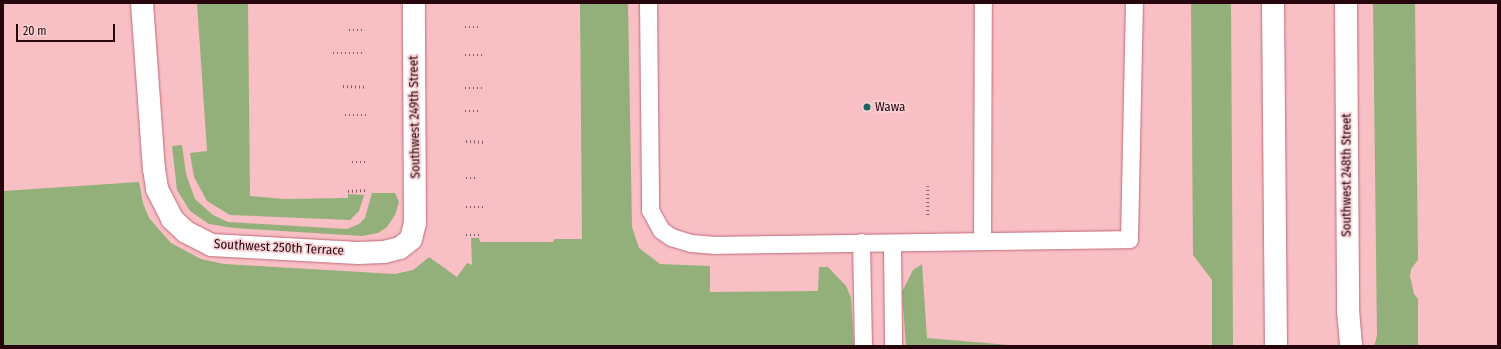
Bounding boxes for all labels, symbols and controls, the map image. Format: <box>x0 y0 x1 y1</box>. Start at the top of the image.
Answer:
scale bar <box>18 16 117 42</box>
text: 20 m <box>23 24 47 38</box>
street label: Southwest 249th Street <box>406 55 424 179</box>
place label: Wawa <box>875 99 905 115</box>
marker: Wawa <box>862 102 872 112</box>
street label: Southwest 248th Street <box>1339 113 1355 237</box>
street label: Southwest 250th Terrace <box>214 237 344 259</box>

